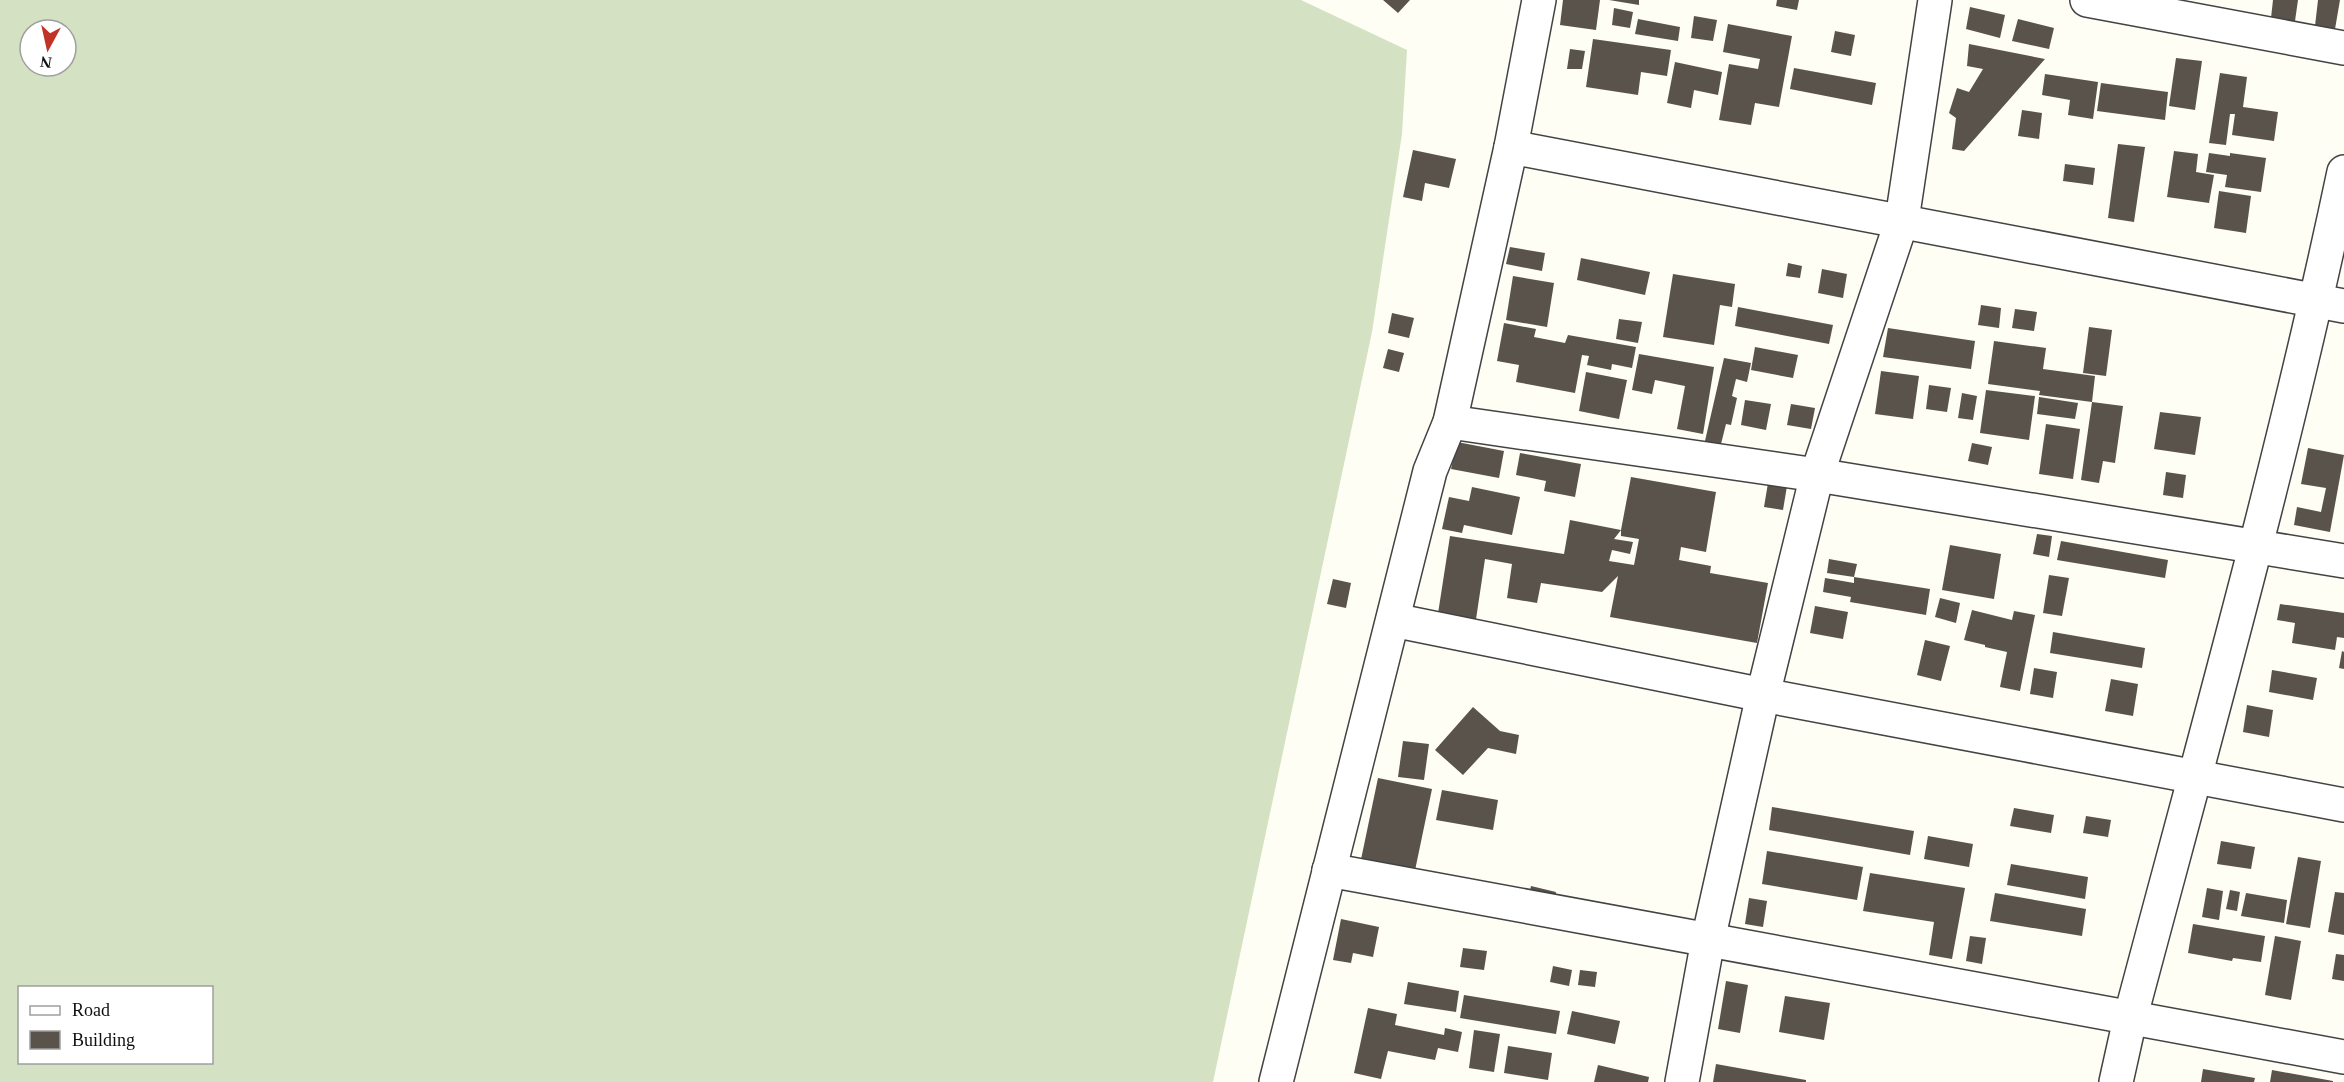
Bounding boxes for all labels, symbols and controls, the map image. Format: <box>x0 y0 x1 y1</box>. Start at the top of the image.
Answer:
north arrow <box>18 18 78 78</box>
text: N <box>39 53 53 72</box>
legend <box>18 986 213 1064</box>
text: Road <box>72 1000 110 1020</box>
text: Building <box>72 1030 135 1050</box>

